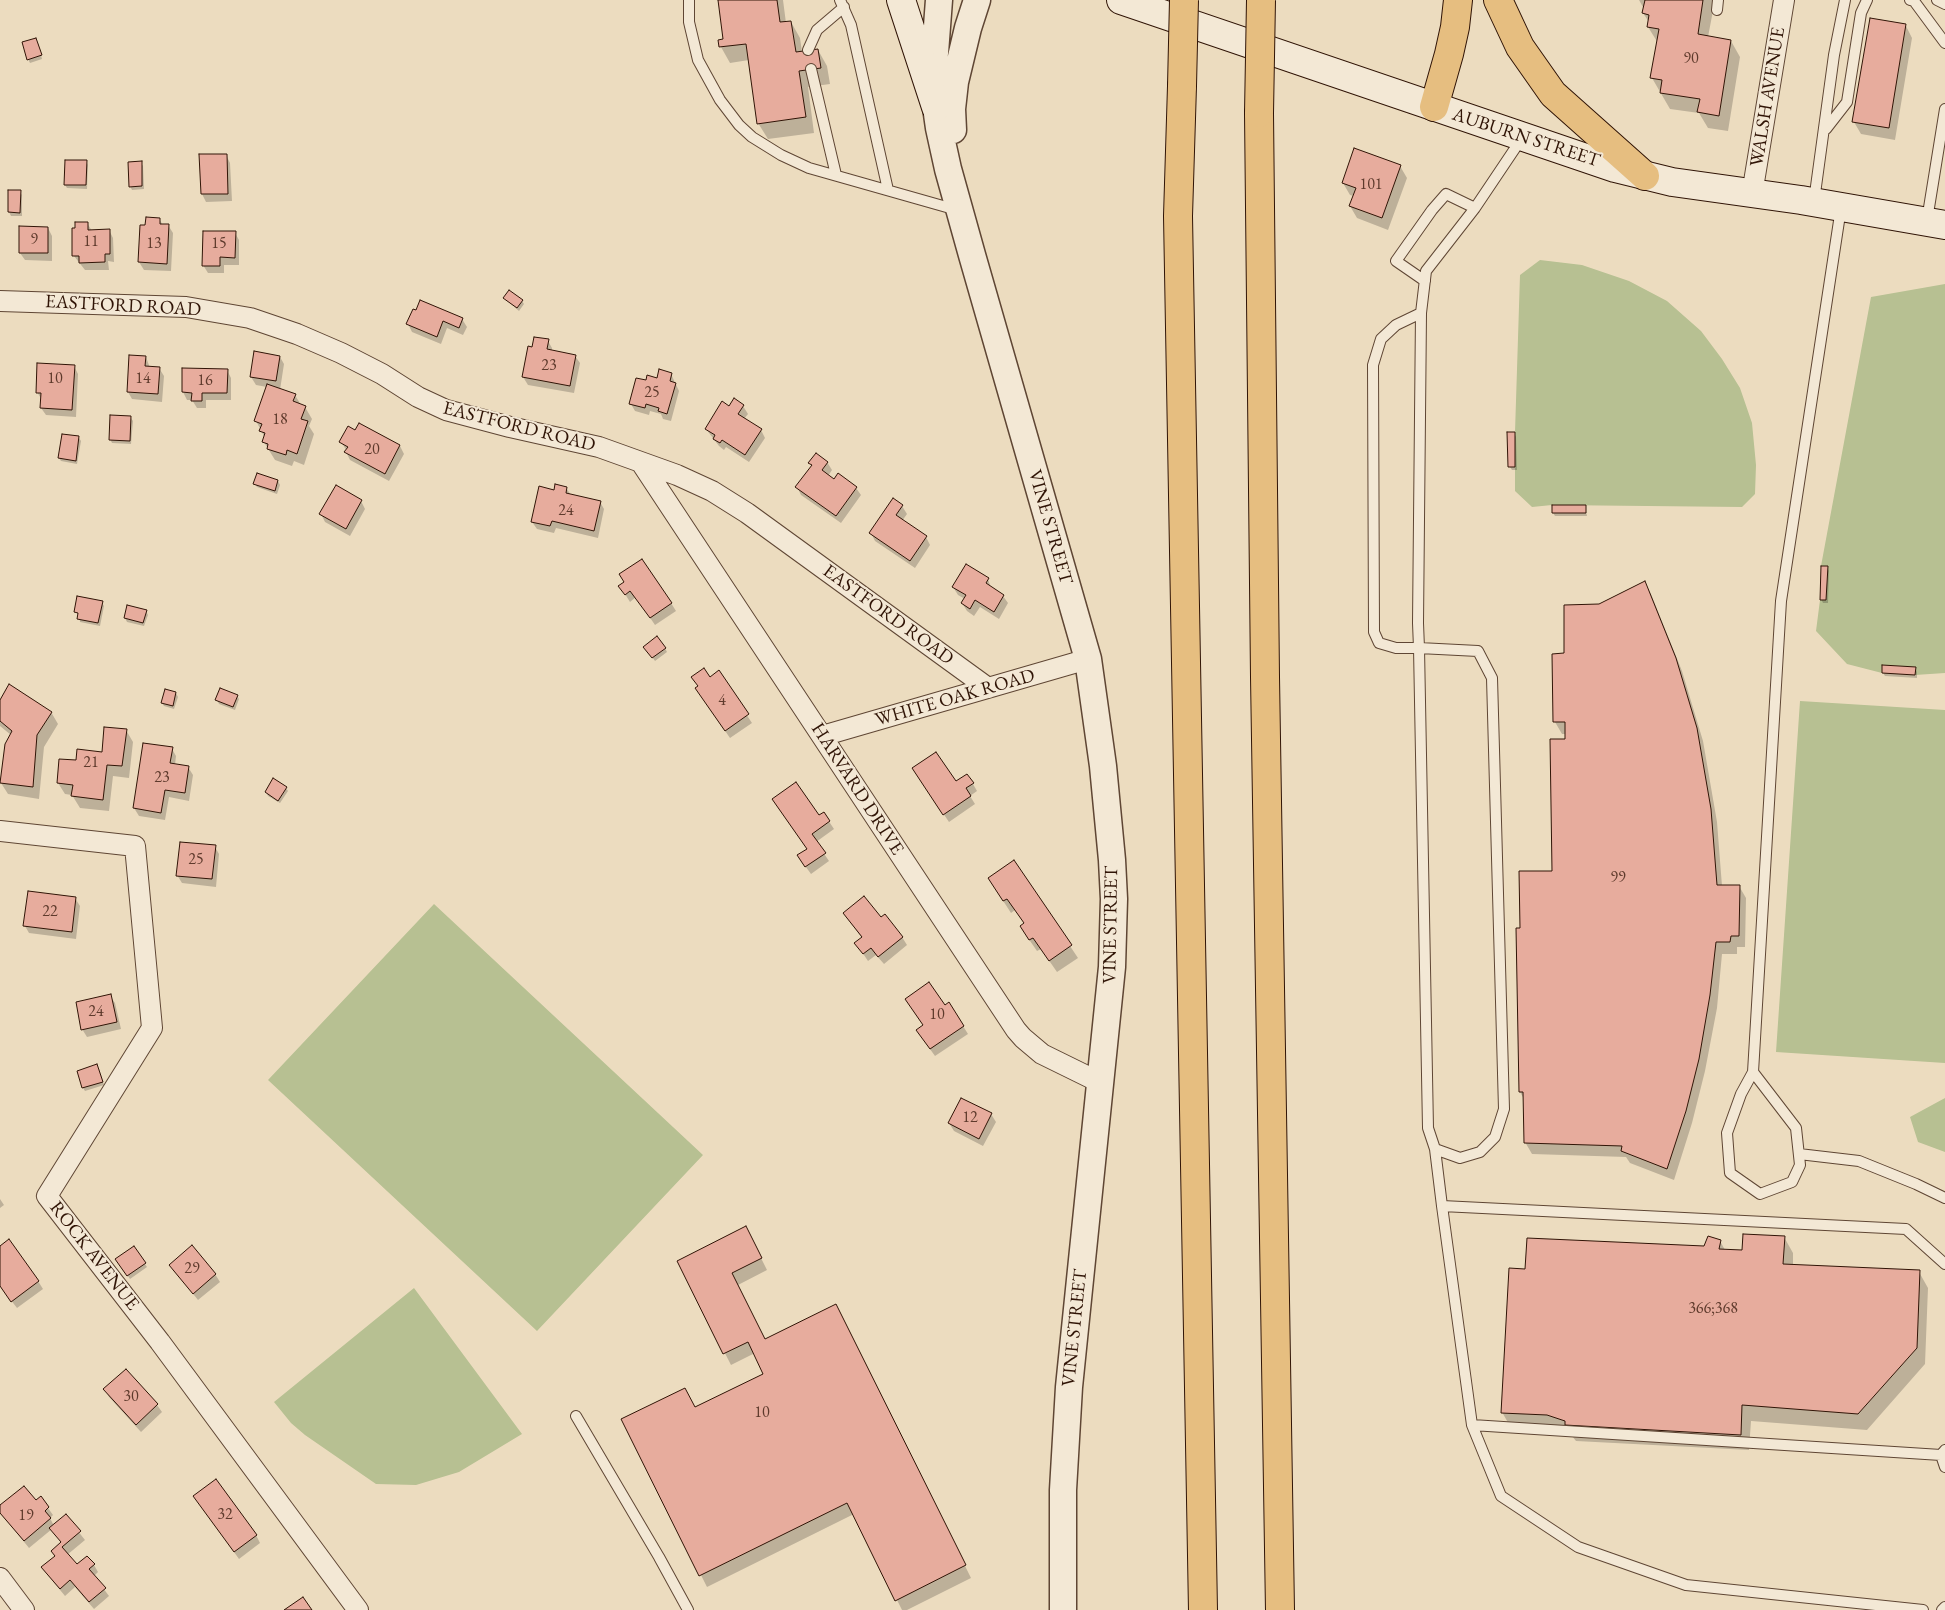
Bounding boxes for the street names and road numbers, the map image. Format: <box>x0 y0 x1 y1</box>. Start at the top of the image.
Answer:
street label: WALSH AVENUE <box>1746 26 1790 168</box>
street label: AUBURN STREET <box>1449 103 1603 173</box>
street label: EASTFORD ROAD <box>44 291 202 321</box>
street label: EASTFORD ROAD <box>440 397 598 457</box>
street label: VINE STREET <box>1023 467 1077 587</box>
street label: EASTFORD ROAD <box>818 560 958 670</box>
street label: WHITE OAK ROAD <box>872 664 1038 732</box>
street label: HARVARD DRIVE <box>806 719 908 859</box>
street label: VINE STREET <box>1099 866 1123 984</box>
street label: ROCK AVENUE <box>44 1197 144 1315</box>
street label: VINE STREET <box>1057 1268 1093 1388</box>

